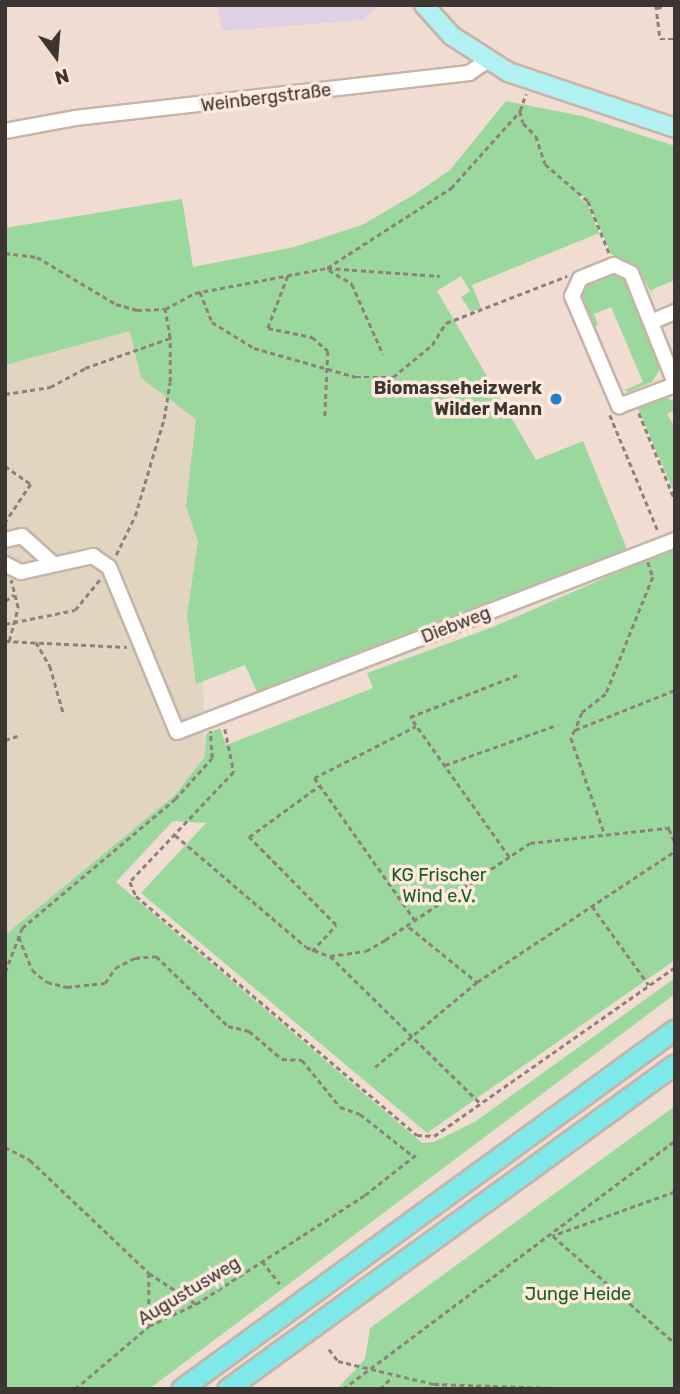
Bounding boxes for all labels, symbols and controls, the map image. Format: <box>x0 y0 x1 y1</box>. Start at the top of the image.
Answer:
north arrow <box>21 21 91 91</box>
text: N <box>52 64 72 90</box>
street label: Weinbergstraße <box>200 79 332 117</box>
place label: Biomasseheizwerk Wilder Mann <box>374 378 542 420</box>
marker: Biomasseheizwerk Wilder Mann <box>548 391 564 407</box>
street label: Diebweg <box>418 602 494 648</box>
park label: KG Frischer Wind e.V. <box>391 865 487 908</box>
street label: Augustusweg <box>134 1252 244 1330</box>
park label: Junge Heide <box>525 1283 631 1305</box>

